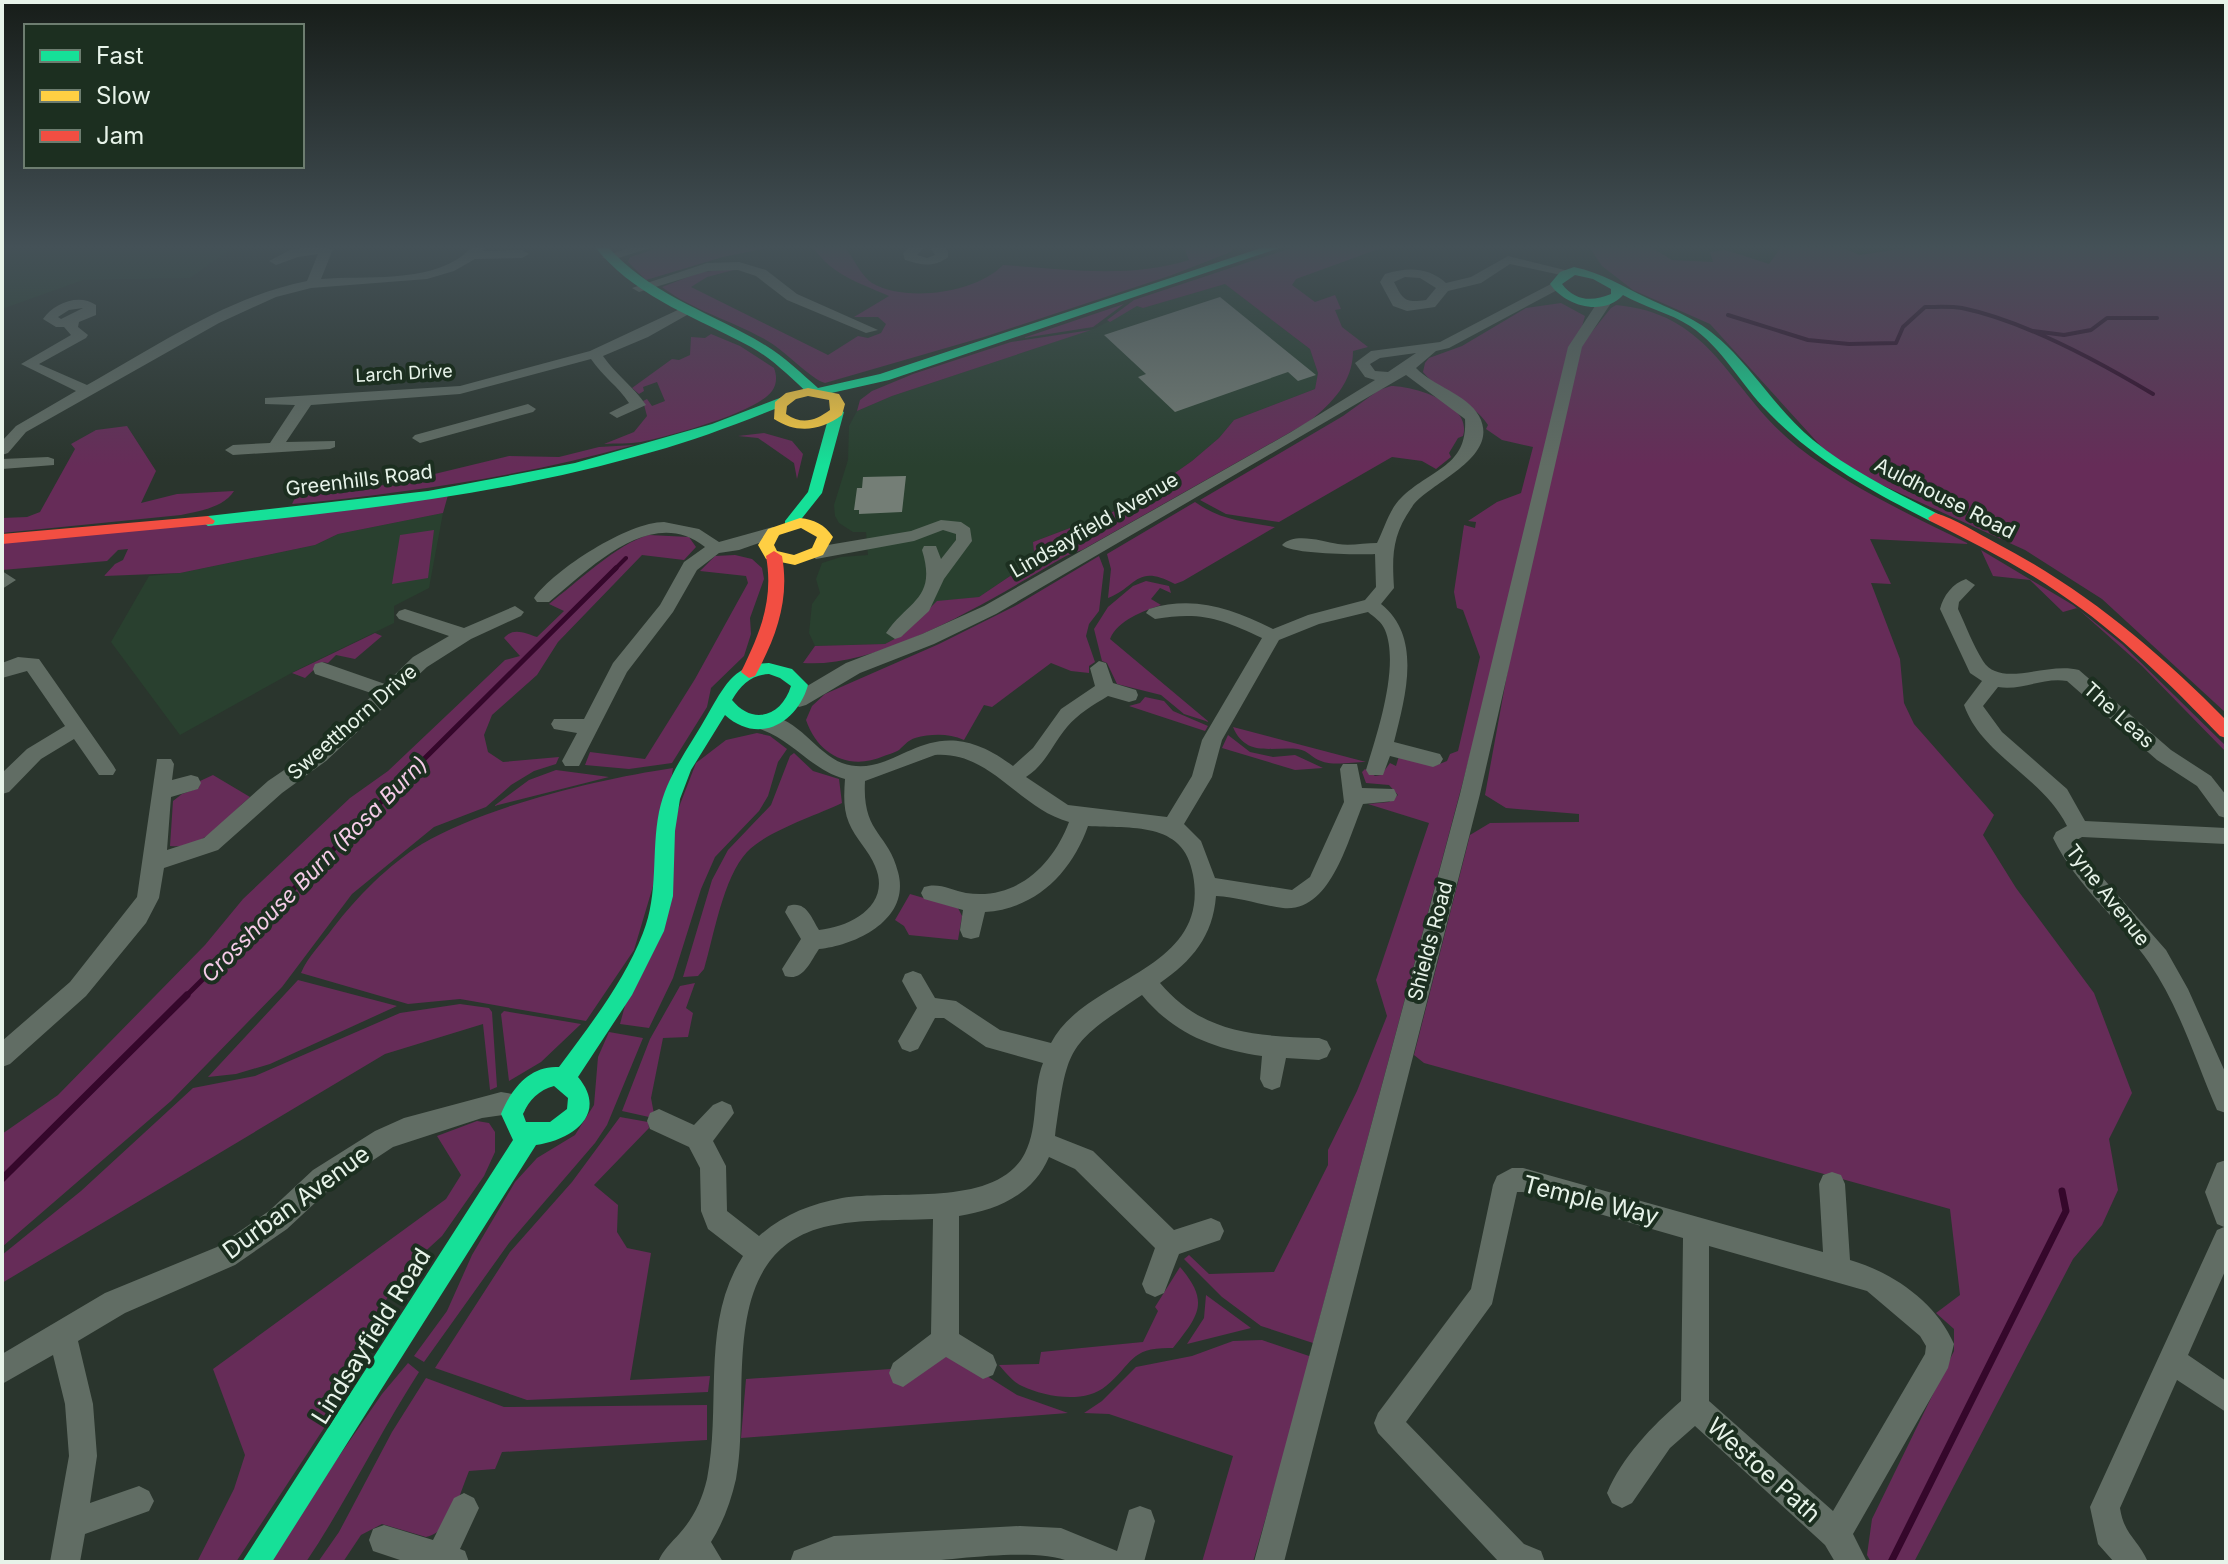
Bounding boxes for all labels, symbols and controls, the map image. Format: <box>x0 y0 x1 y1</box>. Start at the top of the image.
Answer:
legend <box>24 24 304 168</box>
text: Fast <box>96 41 144 70</box>
text: Slow <box>96 81 151 110</box>
text: Jam <box>96 121 144 150</box>
street label: Larch Drive <box>355 360 453 386</box>
street label: Auldhouse Road <box>1871 452 2019 544</box>
street label: Greenhills Road <box>284 459 434 501</box>
street label: Lindsayfield Avenue <box>1006 467 1182 583</box>
street label: Sweetthorn Drive <box>282 659 422 785</box>
street label: The Leas <box>2079 677 2159 753</box>
water label: Crosshouse Burn (Rosa Burn) <box>196 751 432 987</box>
street label: Tyne Avenue <box>2061 839 2155 951</box>
street label: Shields Road <box>1403 879 1457 1003</box>
street label: Durban Avenue <box>217 1139 375 1265</box>
street label: Temple Way <box>1520 1169 1662 1231</box>
street label: Lindsayfield Road <box>305 1243 437 1429</box>
street label: Westoe Path <box>1701 1411 1827 1529</box>

